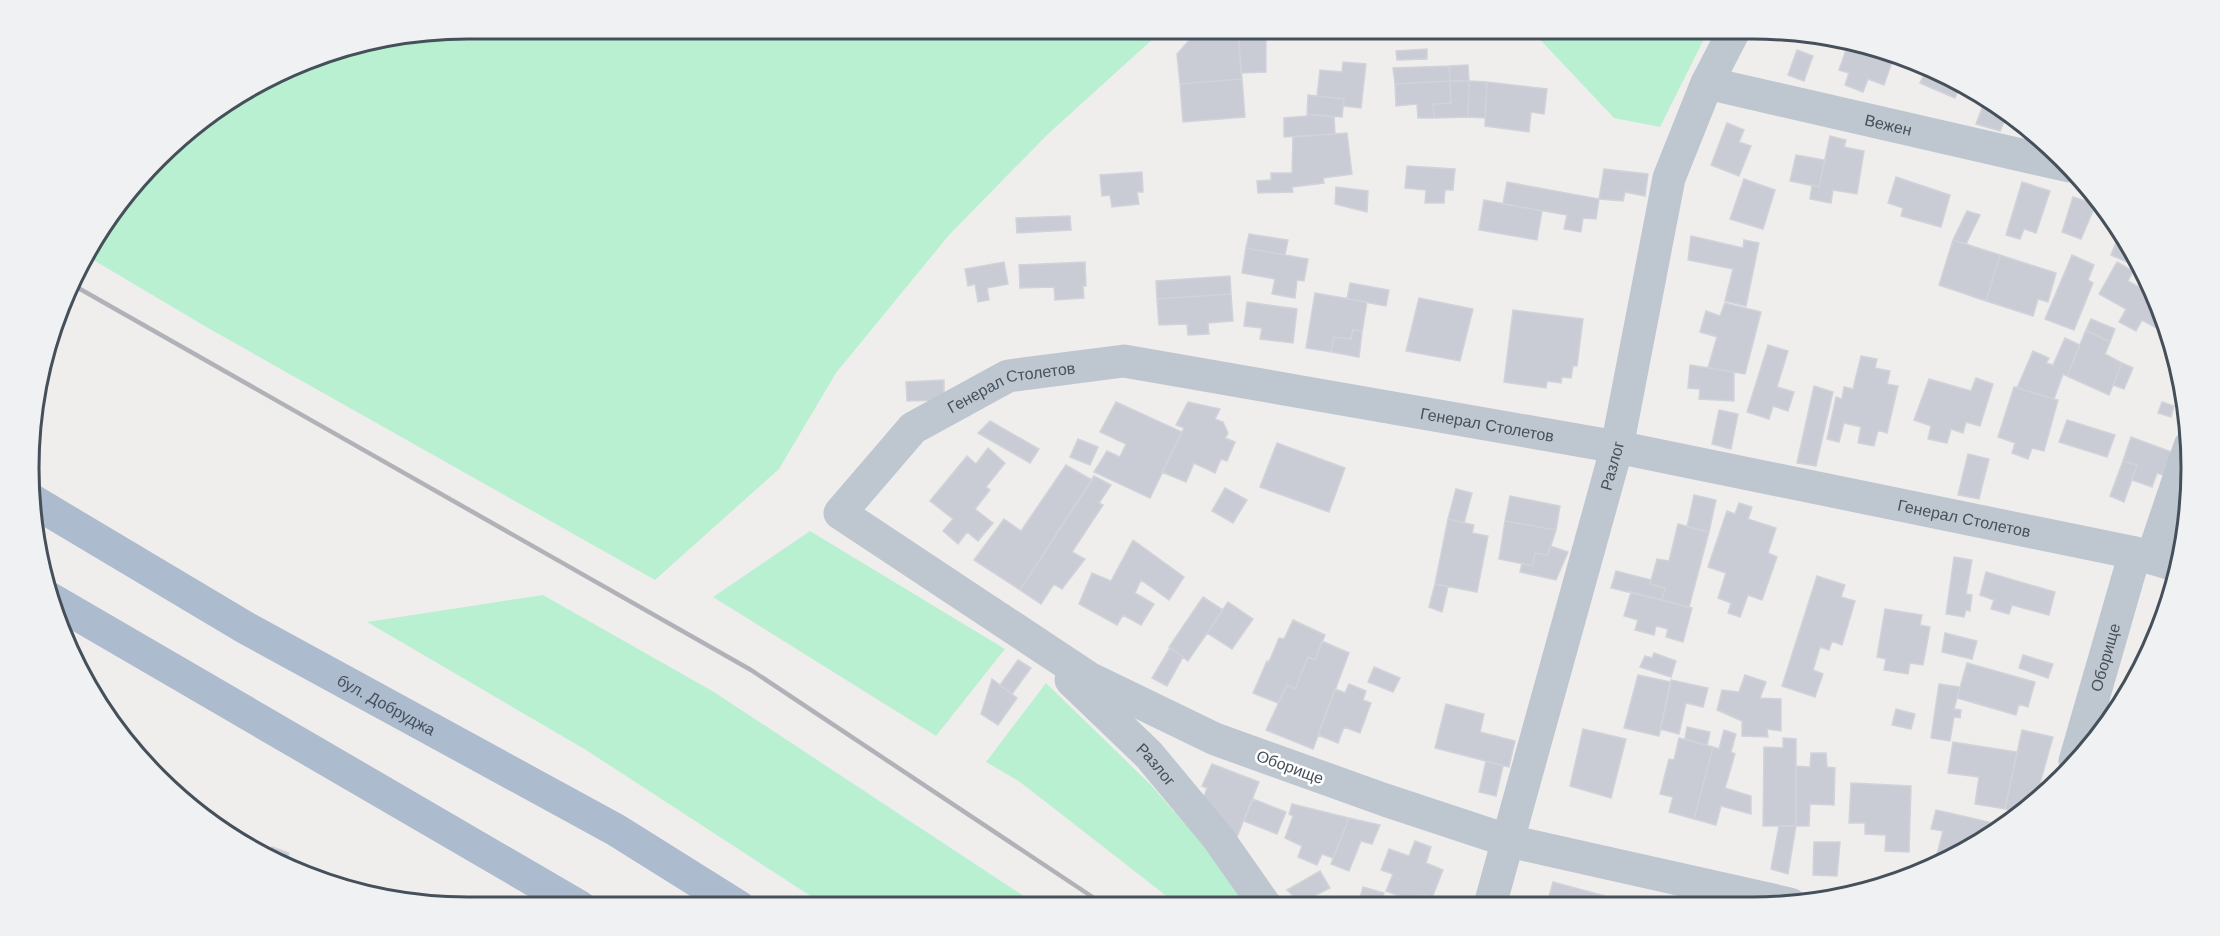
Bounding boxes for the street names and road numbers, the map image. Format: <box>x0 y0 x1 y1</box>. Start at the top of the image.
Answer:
street label: Вежен <box>1863 111 1914 138</box>
street label: Генерал Столетов <box>944 359 1076 416</box>
street label: Генерал Столетов <box>1419 404 1555 444</box>
street label: Разлог <box>1597 439 1626 492</box>
street label: Генерал Столетов <box>1896 496 2032 540</box>
street label: Оборище <box>2087 621 2123 693</box>
street label: бул. Добруджа <box>335 671 438 738</box>
street label: Разлог <box>1133 740 1179 789</box>
street label: Оборище <box>1254 747 1326 787</box>

